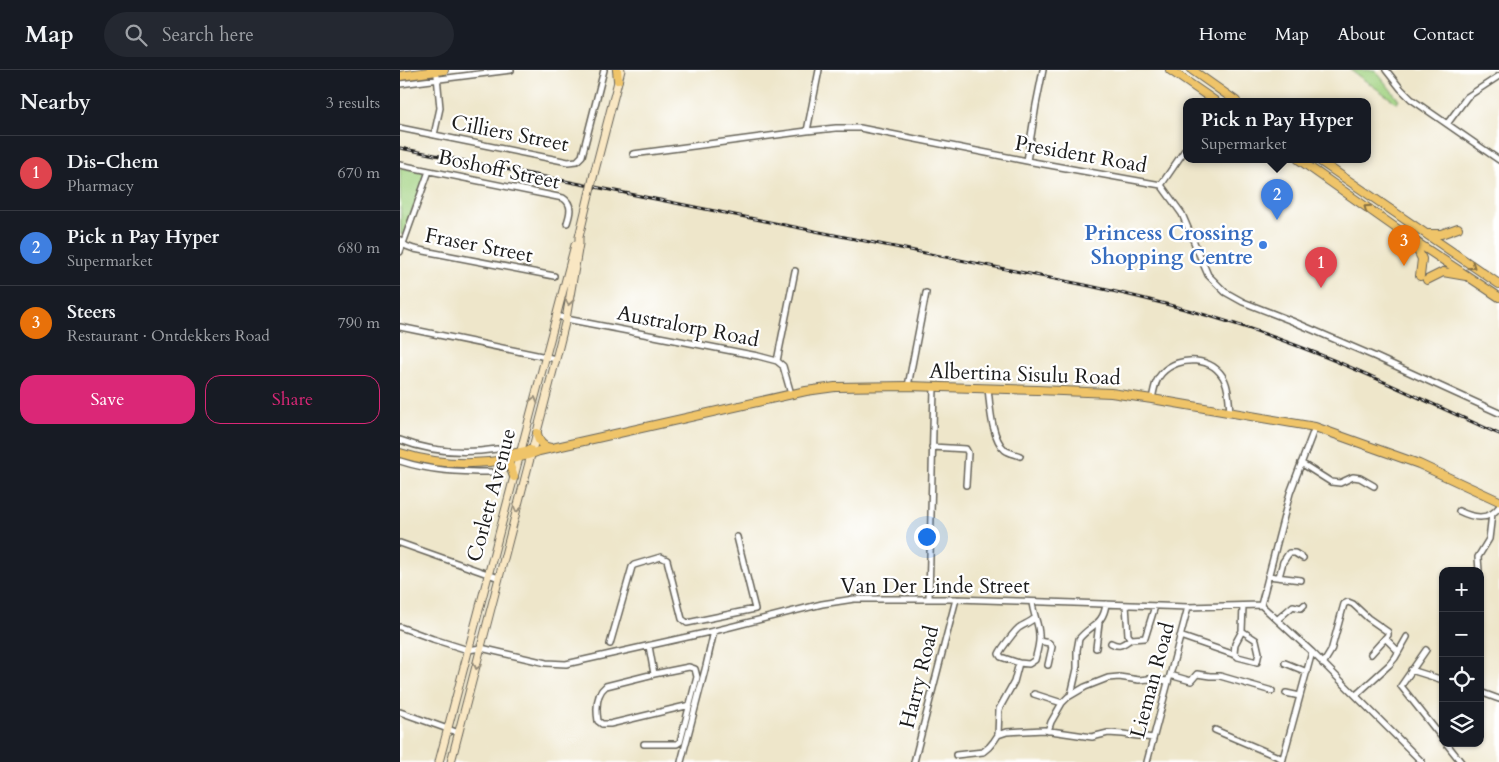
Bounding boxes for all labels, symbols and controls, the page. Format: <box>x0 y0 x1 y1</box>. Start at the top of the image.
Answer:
search box <box>104 12 454 57</box>
text: Map <box>25 18 74 51</box>
icon: search <box>122 21 150 49</box>
text: Search here <box>162 22 254 48</box>
text: Home <box>1199 22 1247 47</box>
text: Map <box>1275 22 1309 47</box>
text: About <box>1337 22 1385 47</box>
text: Contact <box>1413 22 1474 47</box>
text: Nearby <box>20 88 91 117</box>
text: 3 results <box>326 92 380 114</box>
popup <box>1183 98 1371 163</box>
text: Pick n Pay Hyper <box>1201 107 1353 133</box>
street label: Cilliers Street <box>449 108 571 159</box>
street label: President Road <box>1013 129 1149 180</box>
text: Supermarket <box>1201 133 1287 155</box>
street label: Boshoff Street <box>435 142 563 197</box>
text: Dis-Chem <box>67 149 159 175</box>
text: 1 <box>32 162 40 184</box>
text: 670 m <box>338 162 380 184</box>
text: Pharmacy <box>67 175 134 197</box>
pin: 2 <box>1261 179 1293 220</box>
one-way arrow <box>1364 205 1373 214</box>
place label: Princess Crossing Shopping Centre <box>1084 219 1253 272</box>
street label: Fraser Street <box>423 221 536 270</box>
text: Pick n Pay Hyper <box>67 224 219 250</box>
pin: 3 <box>1388 225 1420 266</box>
text: 2 <box>32 237 40 259</box>
text: 680 m <box>338 237 380 259</box>
marker: Princess Crossing Shopping Centre <box>1257 239 1269 251</box>
pin: 1 <box>1305 247 1337 288</box>
text: Supermarket <box>67 250 153 272</box>
one-way arrow <box>1467 260 1476 269</box>
one-way arrow <box>564 298 574 307</box>
text: Steers <box>67 299 116 325</box>
street label: Australorp Road <box>614 299 761 354</box>
text: 3 <box>32 312 40 334</box>
text: 790 m <box>338 312 380 334</box>
text: Restaurant · Ontdekkers Road <box>67 325 270 347</box>
street label: Albertina Sisulu Road <box>929 357 1121 392</box>
button: Save <box>20 375 195 424</box>
button: Share <box>205 375 380 424</box>
one-way arrow <box>528 396 539 405</box>
street label: Corlett Avenue <box>460 425 523 565</box>
one-way arrow <box>512 504 523 513</box>
your location <box>914 524 940 550</box>
map controls <box>1439 567 1484 747</box>
button: + <box>1439 567 1484 612</box>
street label: Van Der Linde Street <box>840 572 1030 601</box>
button: − <box>1439 612 1484 657</box>
street label: Lieman Road <box>1123 619 1182 741</box>
street label: Harry Road <box>893 623 946 731</box>
button: locate <box>1439 657 1484 702</box>
one-way arrow <box>472 662 482 670</box>
button: layers <box>1439 702 1484 747</box>

